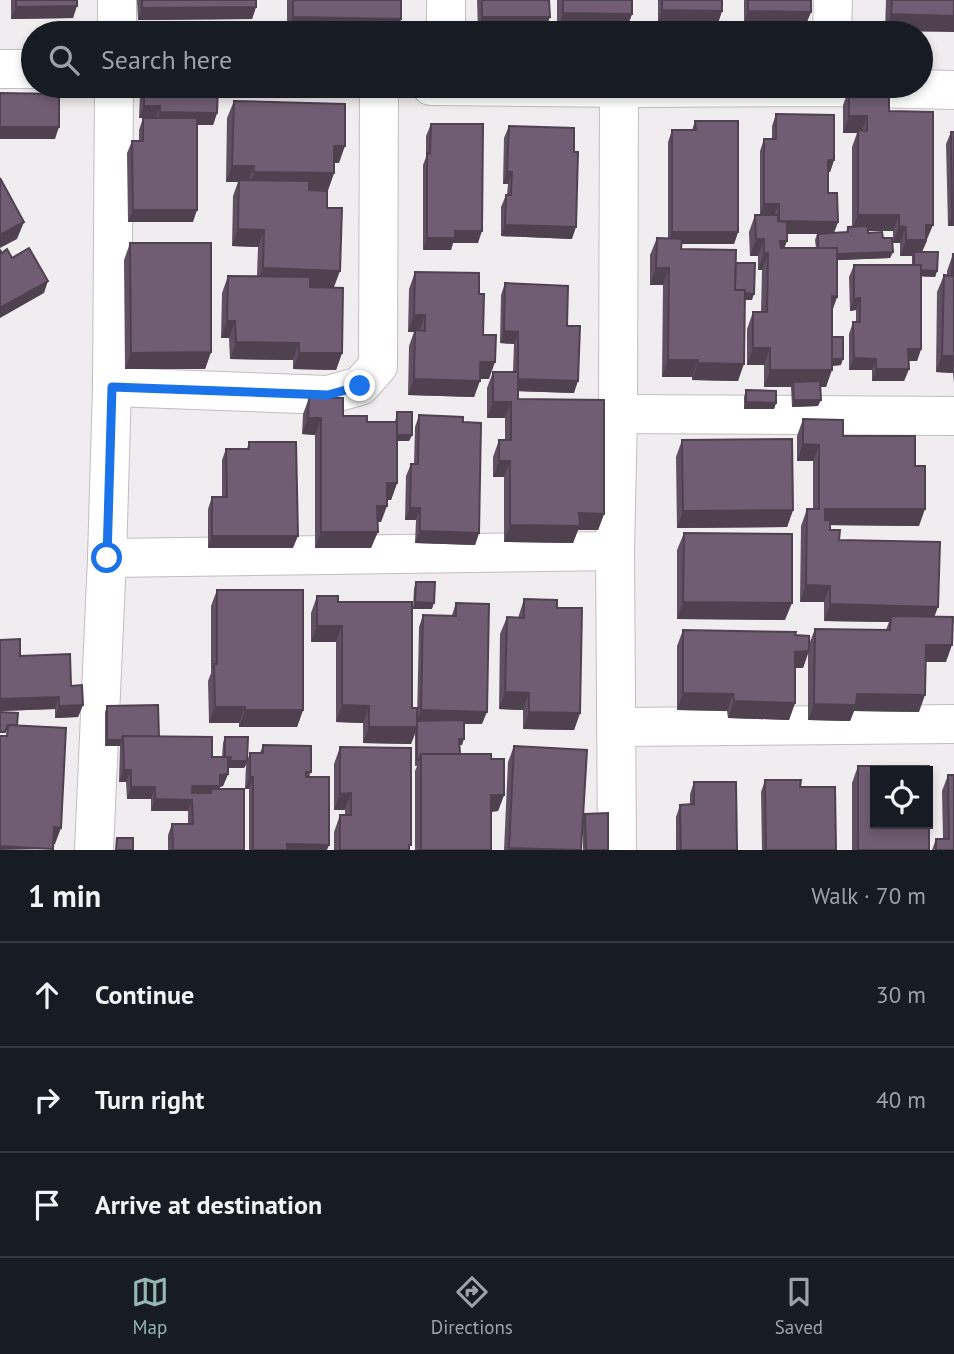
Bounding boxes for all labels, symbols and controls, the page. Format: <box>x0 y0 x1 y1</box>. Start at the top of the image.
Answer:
search box <box>21 21 933 98</box>
icon: search <box>45 41 83 79</box>
text: Search here <box>101 43 232 76</box>
route end <box>344 370 375 401</box>
route start <box>91 542 122 573</box>
map controls <box>870 766 933 829</box>
button: locate <box>870 766 933 829</box>
text: 1 min <box>28 876 101 915</box>
text: Walk · 70 m <box>811 881 926 910</box>
icon: ahead <box>28 976 66 1014</box>
text: Continue <box>95 978 194 1011</box>
text: 30 m <box>876 980 926 1009</box>
icon: right <box>28 1081 66 1119</box>
text: Turn right <box>95 1083 204 1116</box>
text: 40 m <box>876 1085 926 1114</box>
icon: arrive <box>28 1186 66 1224</box>
text: Arrive at destination <box>95 1188 322 1221</box>
tab: Map <box>131 1273 169 1339</box>
tab: Directions <box>431 1273 513 1339</box>
tab: Saved <box>775 1273 823 1339</box>

